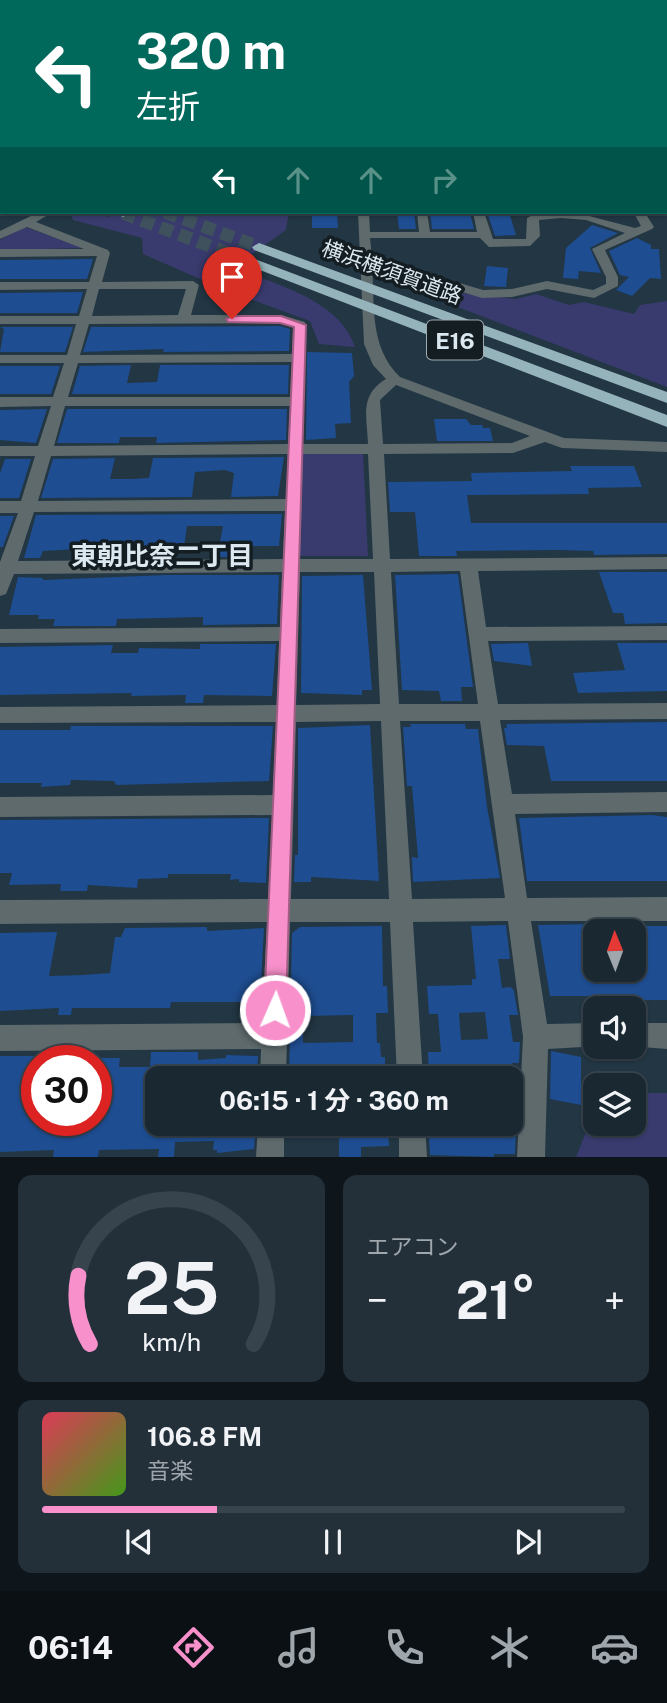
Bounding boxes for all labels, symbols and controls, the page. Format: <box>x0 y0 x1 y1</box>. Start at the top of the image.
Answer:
text: 320 m <box>136 22 286 80</box>
icon: left <box>21 28 112 119</box>
text: 左折 <box>136 88 200 125</box>
icon: left <box>206 161 244 199</box>
icon: ahead <box>279 161 317 199</box>
icon: ahead <box>352 161 390 199</box>
icon: right <box>425 161 463 199</box>
street label: 横浜横須賀道路 <box>319 235 465 309</box>
pin <box>202 247 262 319</box>
icon: arrive <box>213 258 251 296</box>
road number: E16 <box>427 320 483 360</box>
district label: 東朝比奈二丁目 <box>71 540 253 571</box>
north arrow <box>583 919 646 982</box>
map controls <box>583 919 646 1136</box>
position arrow <box>238 973 312 1047</box>
button: sound <box>583 996 646 1059</box>
speed limit sign: 30 <box>21 1045 112 1136</box>
button: layers <box>583 1073 646 1136</box>
text: 06:15 · 1 分 · 360 m <box>219 1085 449 1116</box>
text: エアコン <box>367 1233 459 1260</box>
text: 25 <box>124 1246 219 1331</box>
text: 21° <box>456 1270 536 1331</box>
text: − <box>367 1278 388 1323</box>
text: + <box>604 1278 625 1323</box>
text: km/h <box>142 1327 201 1357</box>
text: 106.8 FM <box>147 1421 262 1452</box>
text: 音楽 <box>147 1457 193 1484</box>
icon: previous <box>120 1523 158 1561</box>
icon: pause <box>314 1523 352 1561</box>
icon: next <box>509 1523 547 1561</box>
icon: directions <box>169 1623 218 1672</box>
icon: music <box>274 1623 323 1672</box>
icon: phone <box>380 1623 429 1672</box>
icon: climate <box>485 1623 534 1672</box>
icon: car <box>590 1623 639 1672</box>
text: 06:14 <box>28 1629 113 1666</box>

